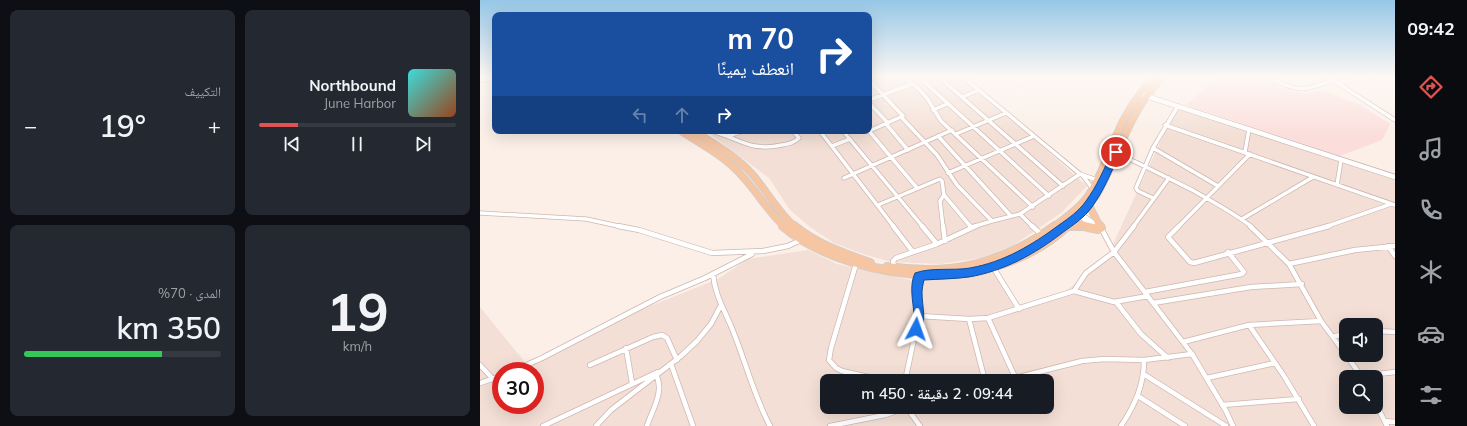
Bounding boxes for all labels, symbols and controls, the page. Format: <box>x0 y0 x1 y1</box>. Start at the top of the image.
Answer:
text: 09:42 <box>1407 17 1455 40</box>
text: 70 m <box>728 21 794 56</box>
icon: right <box>808 28 860 80</box>
text: انعطف يمينًا <box>717 57 794 80</box>
icon: directions <box>1417 73 1445 101</box>
text: Northbound <box>309 76 396 95</box>
text: التكييف <box>185 83 221 99</box>
text: June Harbor <box>324 95 396 111</box>
icon: left <box>629 104 651 126</box>
icon: ahead <box>671 104 693 126</box>
icon: right <box>713 104 735 126</box>
text: 19° <box>99 107 146 145</box>
text: − <box>24 112 37 140</box>
text: + <box>208 112 221 140</box>
icon: previous <box>281 133 303 155</box>
icon: pause <box>346 133 368 155</box>
icon: next <box>412 133 434 155</box>
pin <box>1099 135 1133 169</box>
icon: music <box>1417 135 1445 163</box>
icon: arrive <box>1105 141 1127 163</box>
icon: phone <box>1417 196 1445 224</box>
icon: climate <box>1417 258 1445 286</box>
text: 19 <box>326 279 389 344</box>
text: المدى · 70% <box>158 285 221 301</box>
position arrow <box>895 308 937 350</box>
text: 350 km <box>116 309 221 347</box>
map controls <box>1339 318 1383 414</box>
button: sound <box>1339 318 1383 362</box>
icon: car <box>1417 320 1445 348</box>
text: km/h <box>343 338 372 354</box>
speed limit sign: 30 <box>492 362 544 414</box>
button: search <box>1339 370 1383 414</box>
icon: filters <box>1417 381 1445 409</box>
text: 09:44 · 2 دقيقة · 450 m <box>861 384 1013 403</box>

